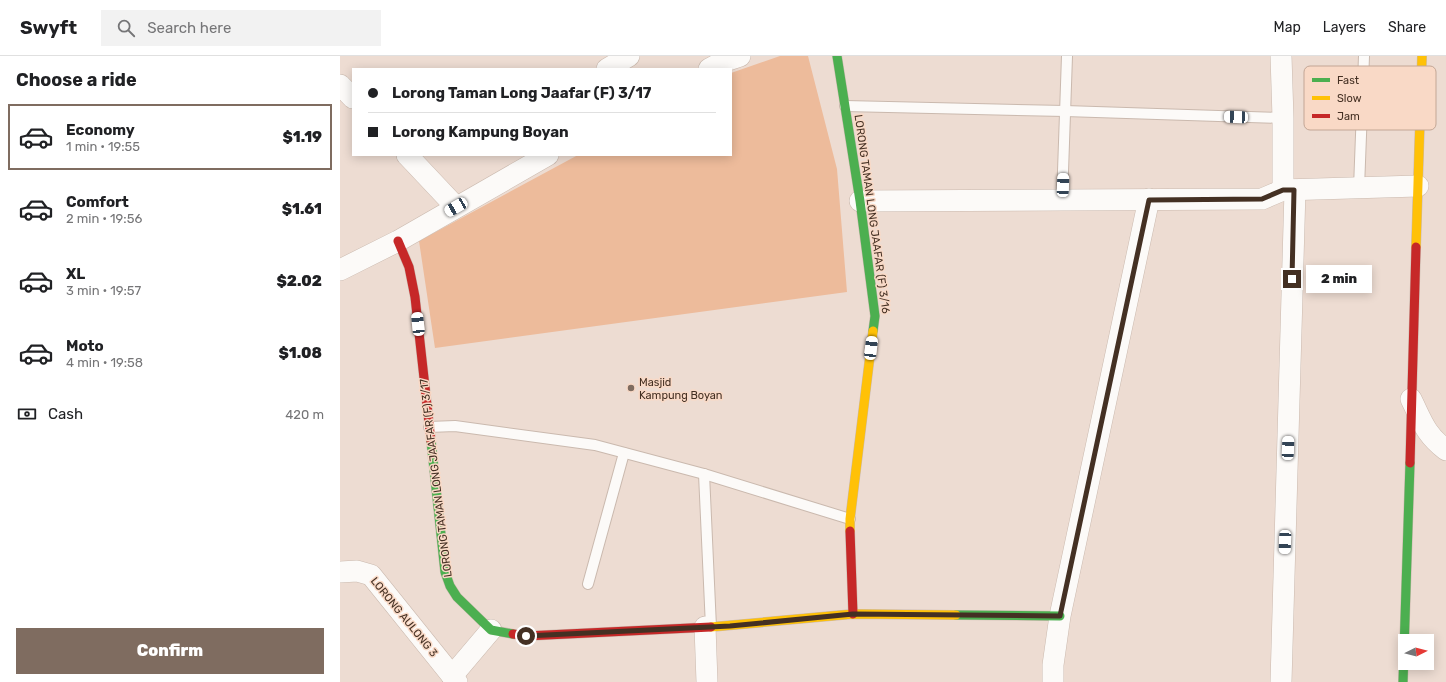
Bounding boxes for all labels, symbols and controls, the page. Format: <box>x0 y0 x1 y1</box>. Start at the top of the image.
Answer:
search box <box>101 10 381 46</box>
text: Swyft <box>20 16 77 39</box>
icon: search <box>115 17 137 39</box>
text: Search here <box>147 19 231 37</box>
text: Map <box>1274 19 1301 36</box>
text: Layers <box>1323 19 1366 36</box>
text: Share <box>1388 19 1426 36</box>
legend <box>1304 66 1436 130</box>
text: Choose a ride <box>16 69 137 91</box>
text: Fast <box>1337 74 1360 87</box>
text: Lorong Taman Long Jaafar (F) 3/17 <box>392 84 651 102</box>
text: Slow <box>1337 92 1362 105</box>
text: Jam <box>1337 110 1360 123</box>
car <box>1224 111 1248 123</box>
street label: LORONG TAMAN LONG JAAFAR (F) 3/16 <box>852 114 892 315</box>
icon: car <box>18 119 54 155</box>
text: Economy <box>66 121 135 139</box>
text: Lorong Kampung Boyan <box>392 123 569 141</box>
text: $1.19 <box>282 128 322 146</box>
text: 1 min · 19:55 <box>66 139 140 154</box>
car <box>1057 173 1069 197</box>
icon: car <box>18 191 54 227</box>
text: Comfort <box>66 193 129 211</box>
car <box>443 196 469 218</box>
text: $1.61 <box>282 200 322 218</box>
text: 2 min · 19:56 <box>66 211 142 226</box>
icon: car <box>18 263 54 299</box>
text: XL <box>66 265 85 283</box>
callout: 2 min <box>1306 265 1372 293</box>
route end <box>1283 270 1301 288</box>
text: 2 min <box>1321 271 1357 286</box>
text: $2.02 <box>276 272 322 290</box>
text: 3 min · 19:57 <box>66 283 141 298</box>
car <box>411 311 425 337</box>
icon: car <box>18 335 54 371</box>
car <box>864 335 878 361</box>
text: Moto <box>66 337 104 355</box>
text: $1.08 <box>278 344 322 362</box>
text: 4 min · 19:58 <box>66 355 143 370</box>
place label: Masjid Kampung Boyan <box>639 376 723 402</box>
street label: LORONG TAMAN LONG JAAFAR (F) 3/17 <box>417 378 455 578</box>
marker: Masjid Kampung Boyan <box>626 383 636 393</box>
icon: cash <box>16 403 38 425</box>
text: Cash <box>48 405 83 423</box>
text: 420 m <box>285 407 324 422</box>
car <box>1282 436 1294 460</box>
car <box>1279 530 1291 554</box>
street label: LORONG AULONG 3 <box>368 575 440 660</box>
route start <box>517 627 535 645</box>
button: Confirm <box>16 628 324 674</box>
north arrow <box>1398 634 1434 670</box>
map controls <box>1398 634 1434 670</box>

